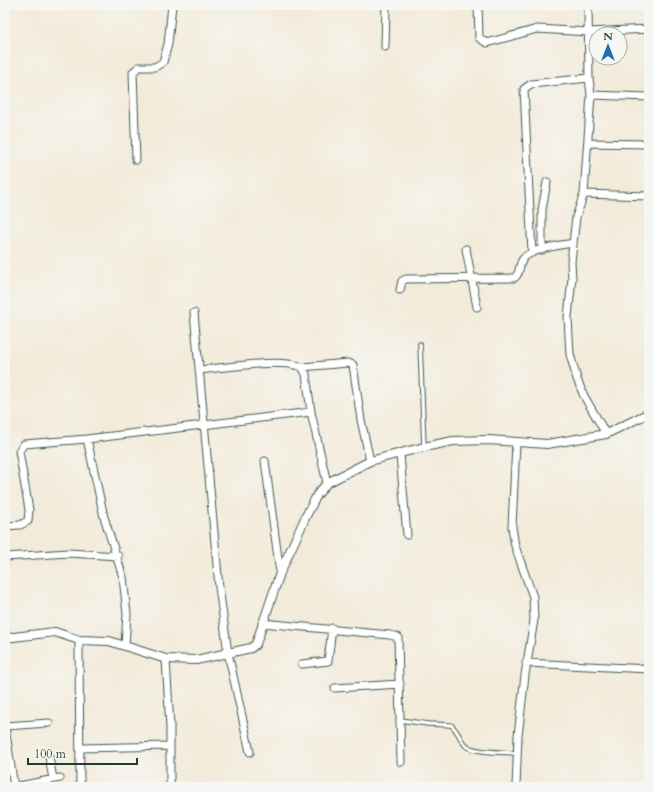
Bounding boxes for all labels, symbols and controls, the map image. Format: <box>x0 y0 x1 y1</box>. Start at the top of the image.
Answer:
north arrow <box>588 26 628 66</box>
text: N <box>603 29 613 44</box>
scale bar <box>28 740 137 766</box>
text: 100 m <box>34 746 67 762</box>

